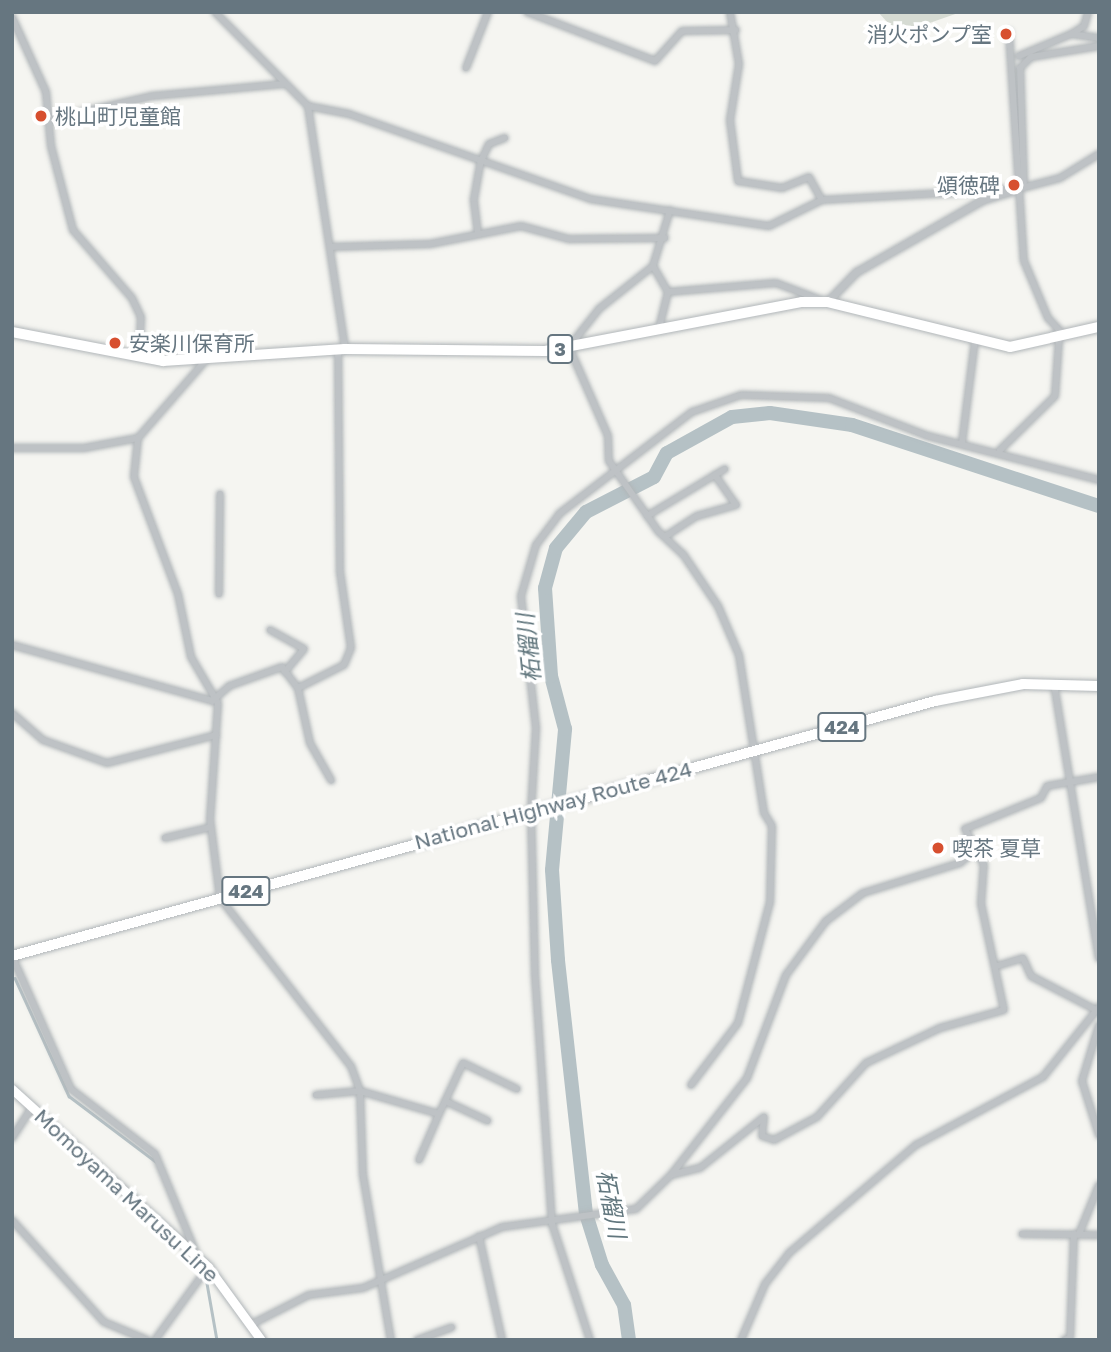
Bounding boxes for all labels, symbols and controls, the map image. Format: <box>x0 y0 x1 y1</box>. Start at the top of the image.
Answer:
place label: 消火ポンプ室 <box>866 21 992 47</box>
marker: 消火ポンプ室 <box>998 26 1014 42</box>
place label: 桃山町児童館 <box>55 103 181 129</box>
marker: 桃山町児童館 <box>33 108 49 124</box>
place label: 頌徳碑 <box>937 172 1000 198</box>
marker: 頌徳碑 <box>1006 177 1022 193</box>
place label: 安楽川保育所 <box>129 330 255 356</box>
road number: 3 <box>546 334 574 364</box>
marker: 安楽川保育所 <box>107 335 123 351</box>
water label: 柘榴川 <box>511 612 545 684</box>
road number: 424 <box>816 712 868 742</box>
street label: National Highway Route 424 <box>411 756 695 854</box>
place label: 喫茶 夏草 <box>952 835 1041 861</box>
marker: 喫茶 夏草 <box>930 840 946 856</box>
road number: 424 <box>220 876 272 906</box>
street label: Momoyama Marusu Line <box>30 1103 224 1287</box>
water label: 柘榴川 <box>592 1168 632 1240</box>

